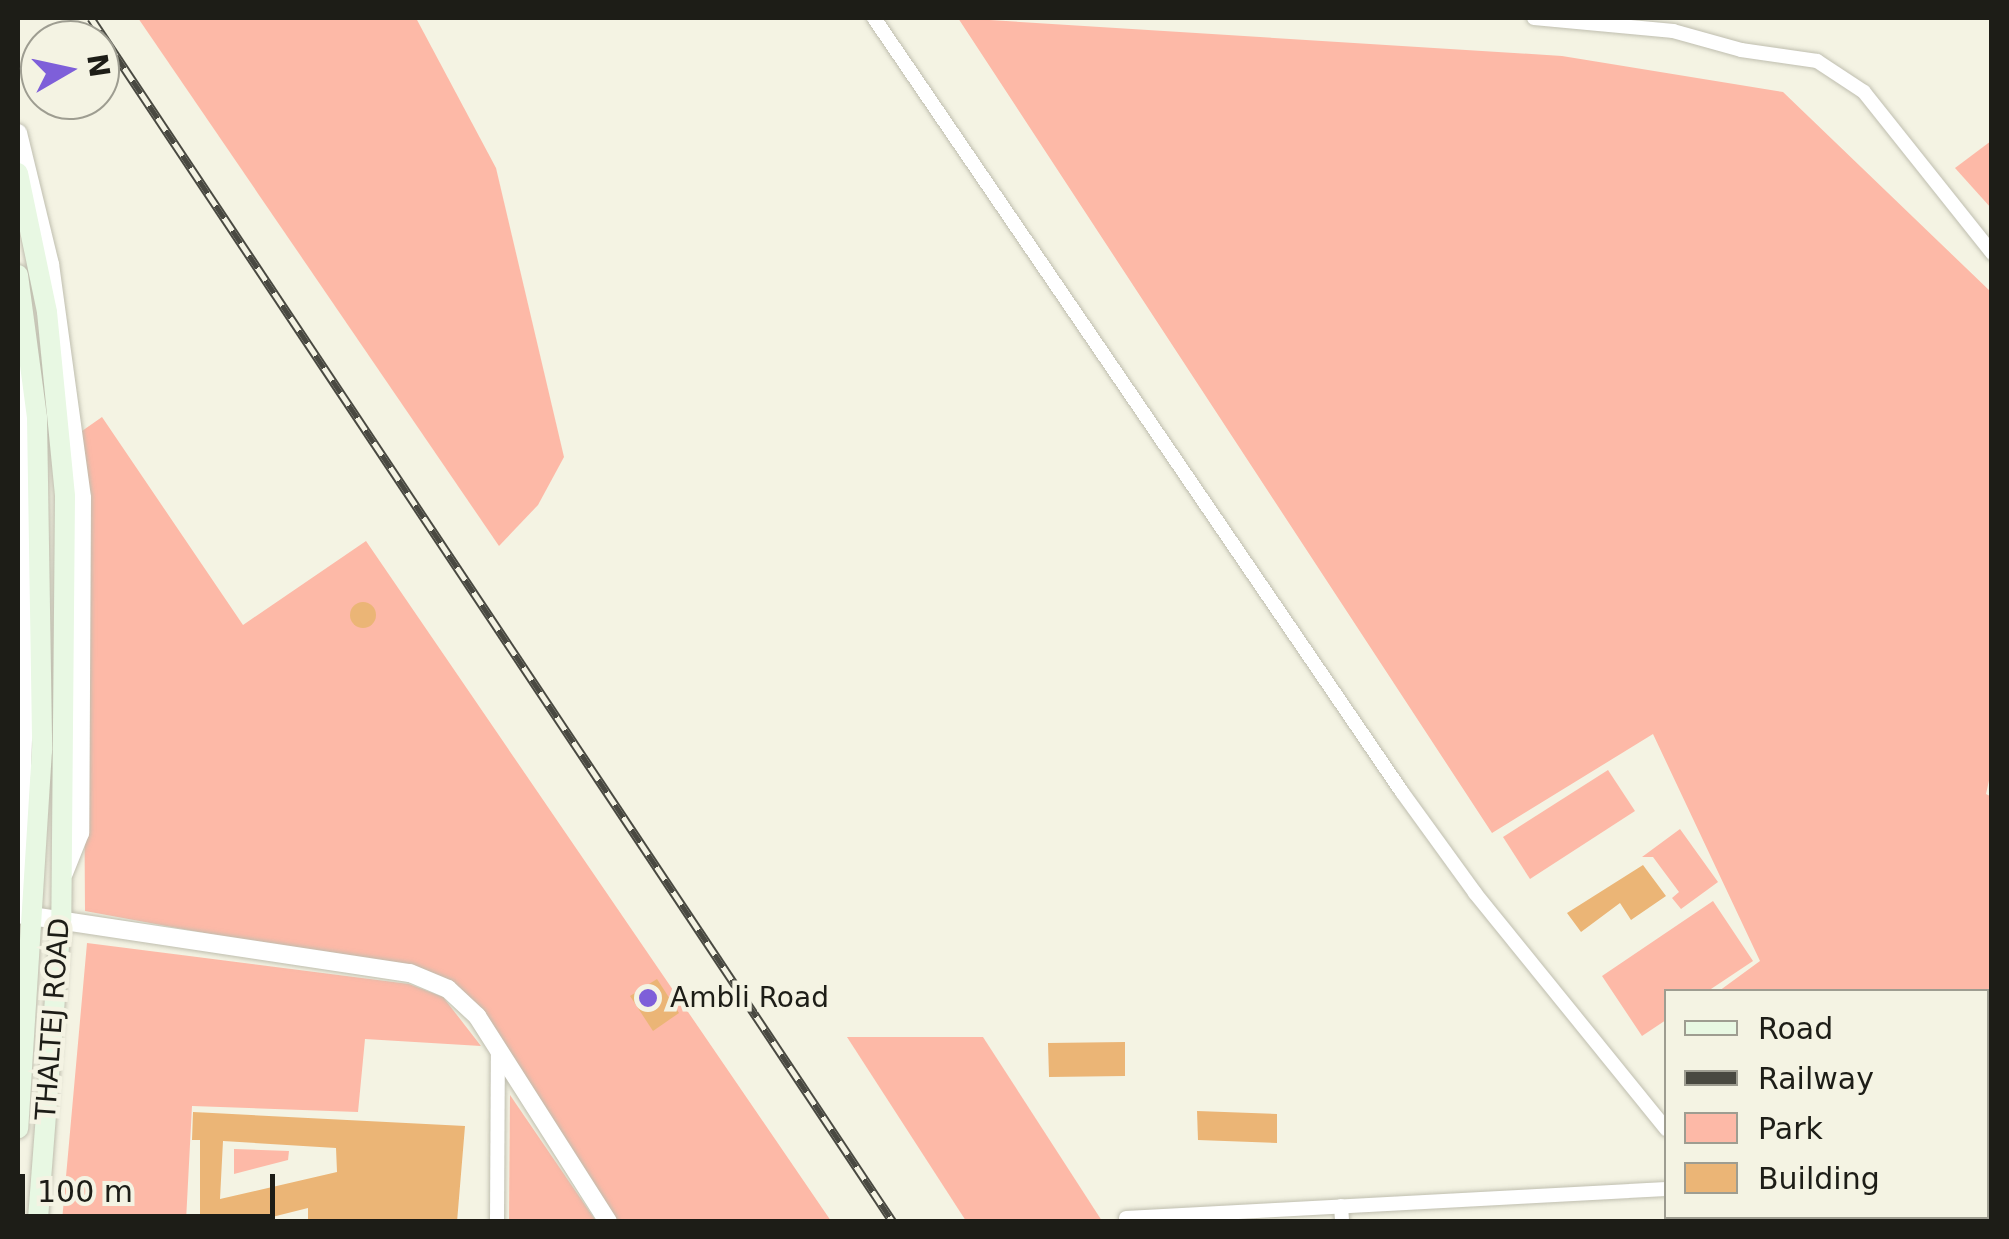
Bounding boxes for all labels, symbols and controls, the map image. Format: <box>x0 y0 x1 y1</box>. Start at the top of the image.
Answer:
north arrow <box>20 20 120 120</box>
text: N <box>80 51 116 80</box>
street label: THALTEJ ROAD <box>29 917 77 1121</box>
place label: Ambli Road <box>670 981 829 1015</box>
marker: Ambli Road <box>635 985 661 1011</box>
legend <box>1664 989 1989 1219</box>
text: Road <box>1758 1011 1833 1046</box>
text: Railway <box>1758 1061 1874 1096</box>
text: Park <box>1758 1111 1823 1146</box>
scale bar <box>25 1154 280 1216</box>
text: Building <box>1758 1161 1880 1196</box>
text: 100 m <box>37 1174 133 1209</box>

